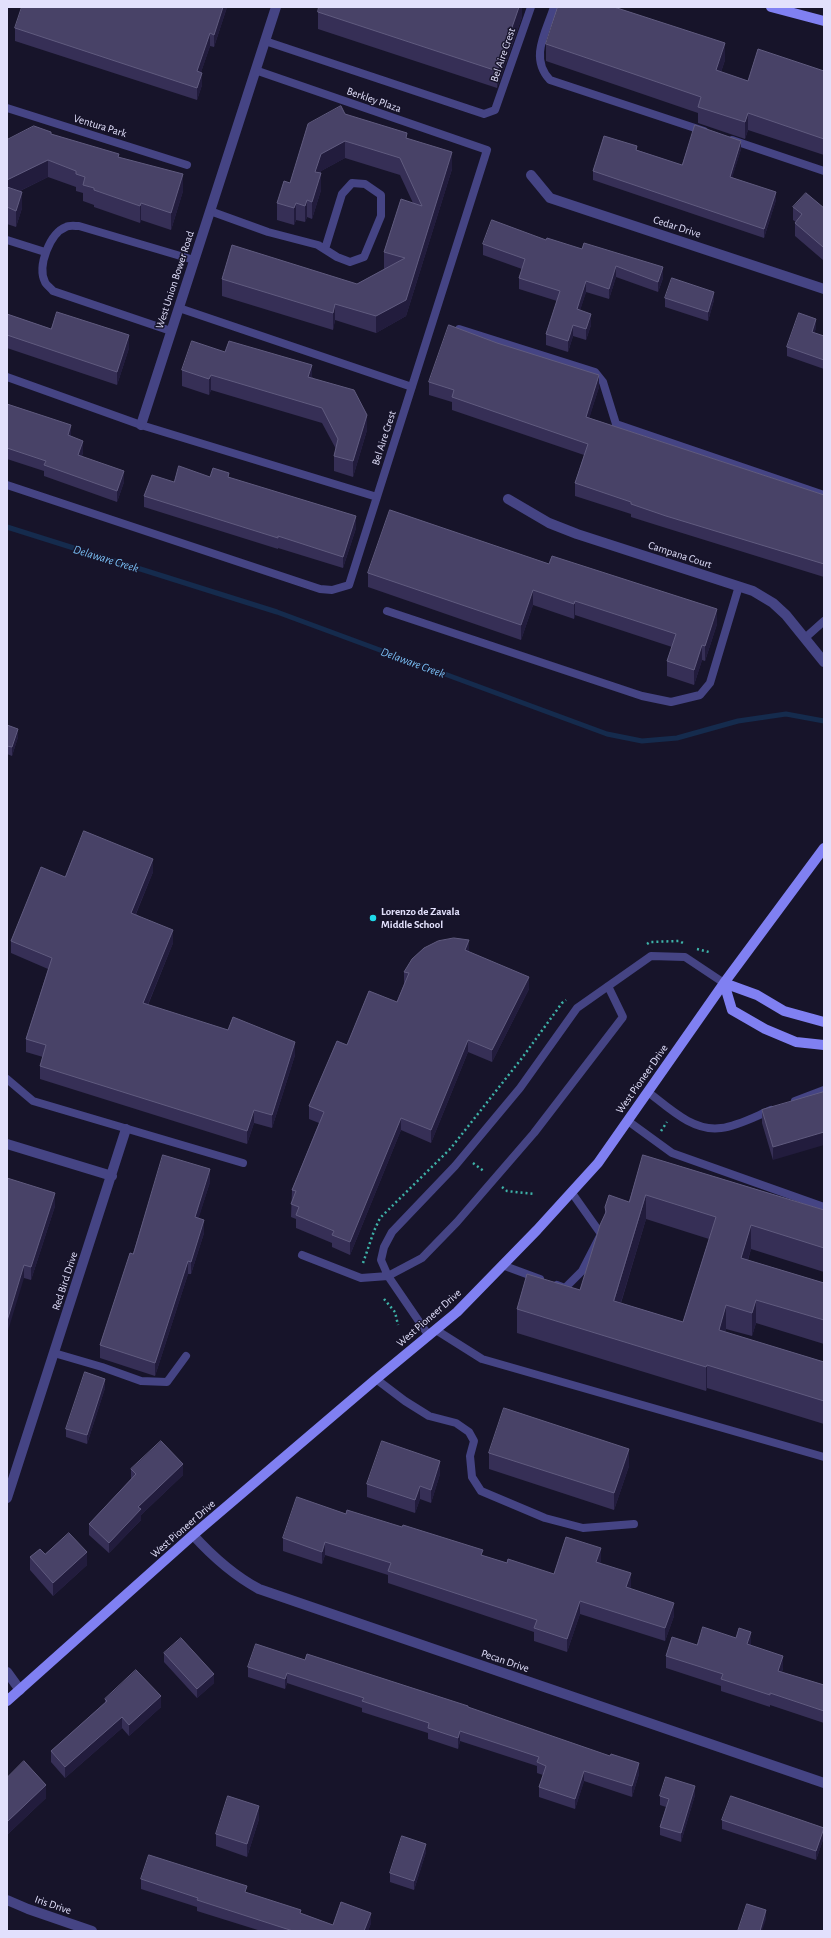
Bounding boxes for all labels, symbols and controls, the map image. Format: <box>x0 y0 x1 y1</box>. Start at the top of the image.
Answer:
street label: Bel Aire Crest <box>488 26 518 84</box>
street label: Berkley Plaza <box>345 85 403 115</box>
street label: Ventura Park <box>72 112 128 140</box>
street label: Cedar Drive <box>651 213 703 241</box>
street label: West Union Bower Road <box>153 229 197 331</box>
street label: Bel Aire Crest <box>369 409 399 467</box>
street label: Campana Court <box>647 539 713 571</box>
water label: Delaware Creek <box>72 542 140 576</box>
water label: Delaware Creek <box>379 645 447 681</box>
place label: Lorenzo de Zavala Middle School <box>381 905 460 931</box>
marker: Lorenzo de Zavala Middle School <box>368 913 378 923</box>
street label: West Pioneer Drive <box>613 1042 671 1116</box>
street label: Red Bird Drive <box>49 1250 81 1312</box>
street label: West Pioneer Drive <box>394 1286 464 1350</box>
street label: West Pioneer Drive <box>148 1497 218 1561</box>
street label: Pecan Drive <box>479 1647 531 1675</box>
street label: Iris Drive <box>33 1893 73 1917</box>

